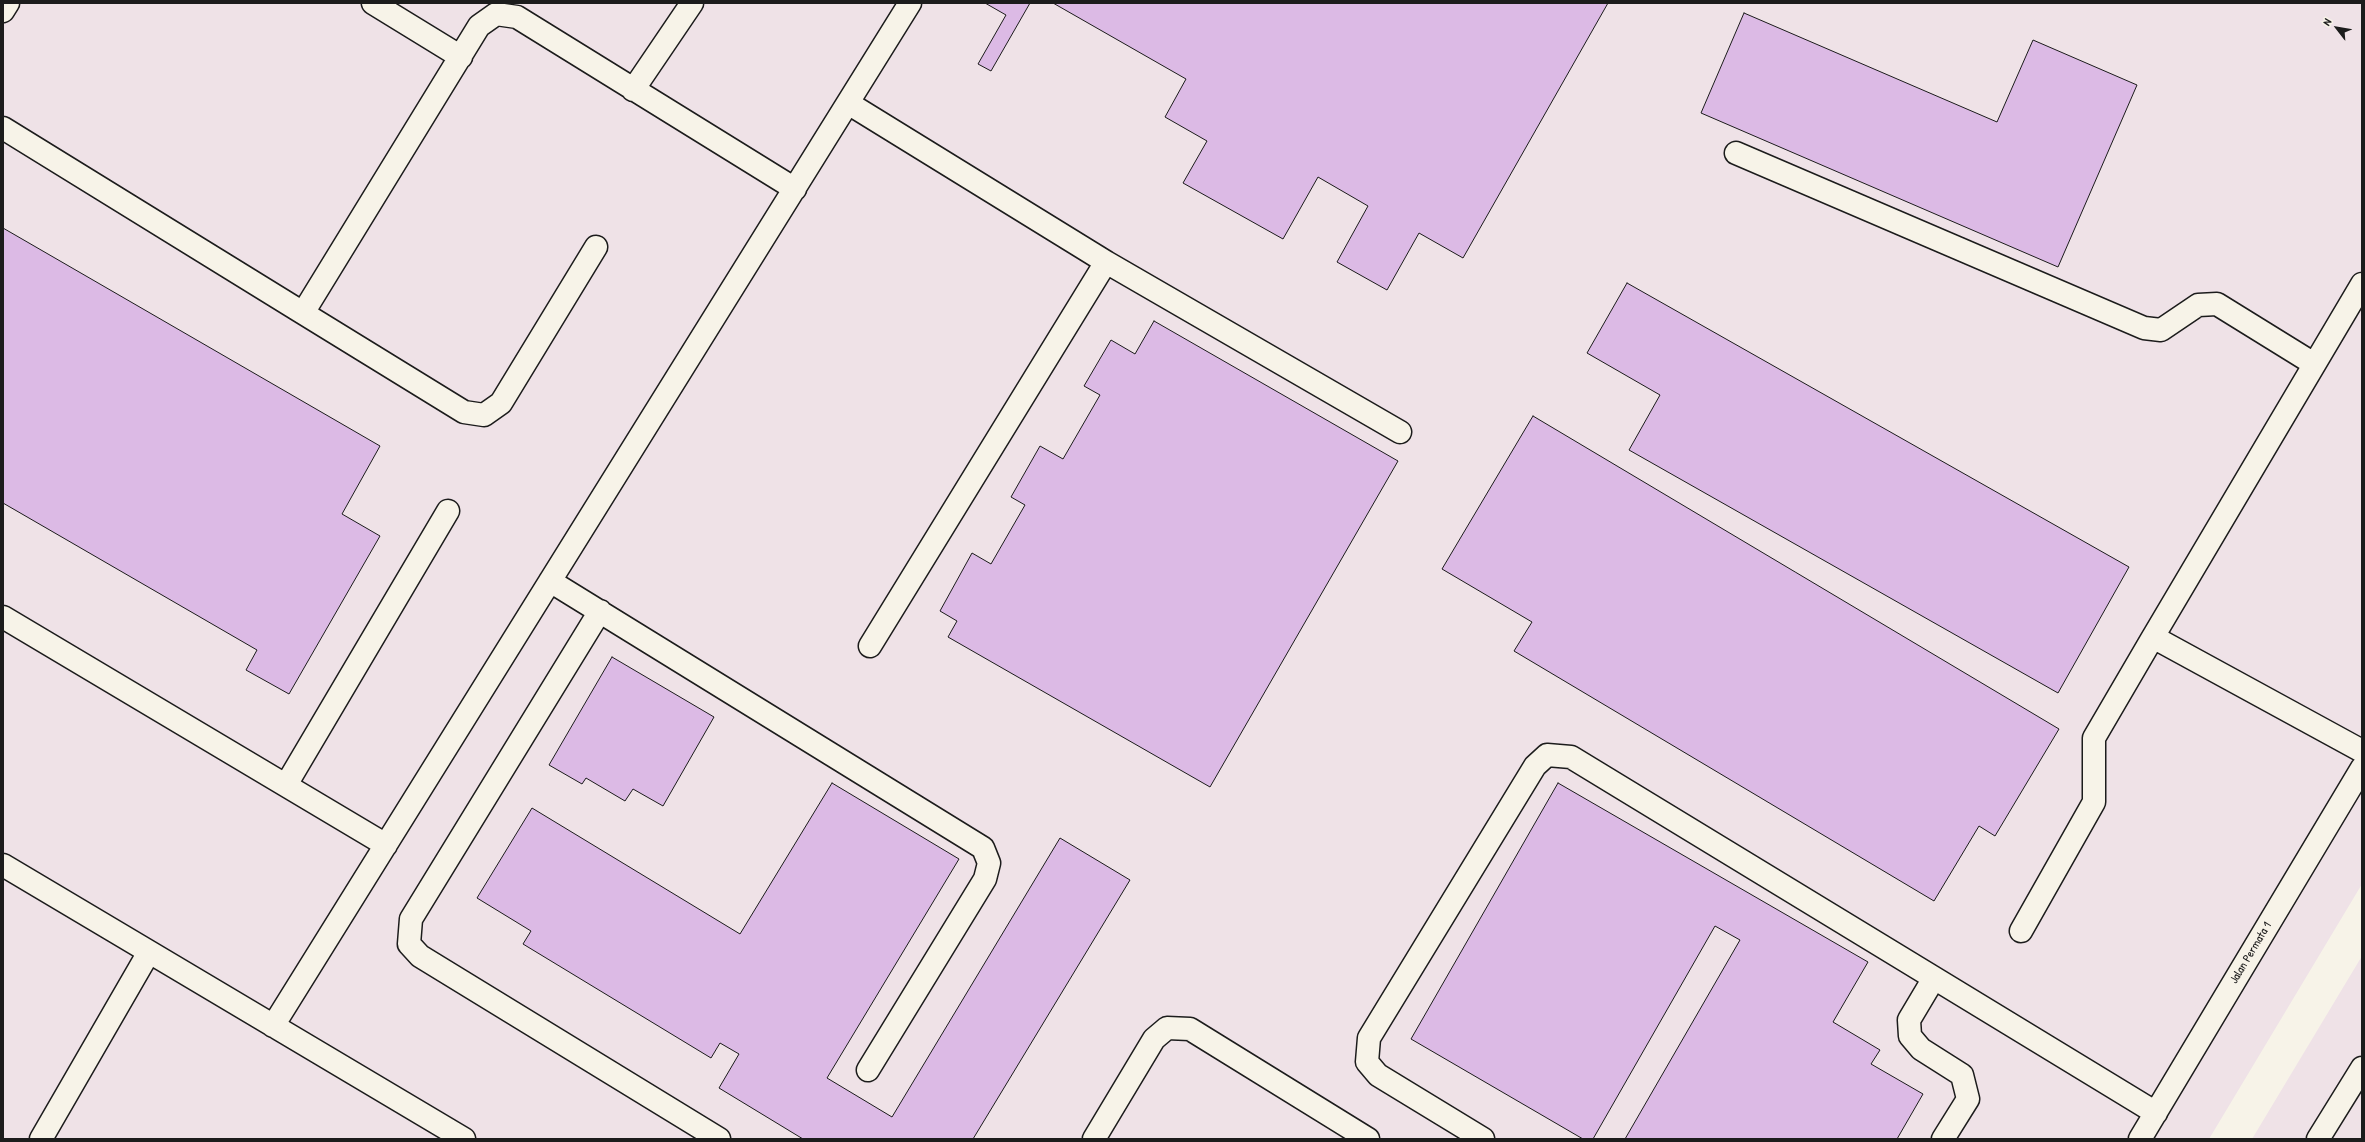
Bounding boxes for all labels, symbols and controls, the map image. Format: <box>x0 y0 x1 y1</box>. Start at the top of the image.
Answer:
north arrow <box>2317 8 2357 48</box>
text: N <box>2319 16 2334 28</box>
street label: Jalan Permata 1 <box>2227 920 2275 986</box>

